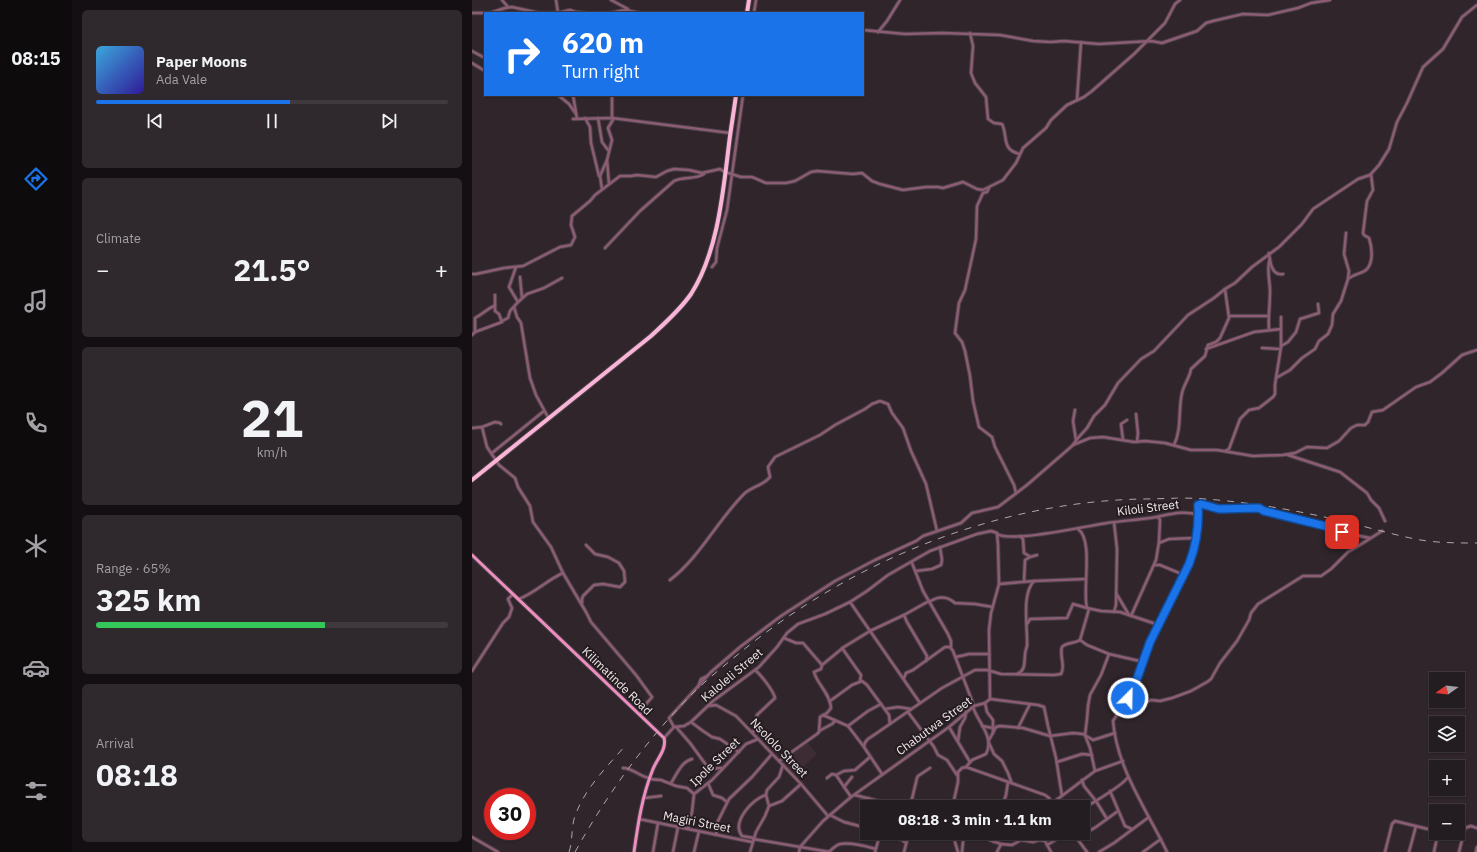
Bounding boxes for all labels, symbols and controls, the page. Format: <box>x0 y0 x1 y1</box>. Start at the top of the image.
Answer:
text: 620 m <box>562 24 644 61</box>
icon: right <box>496 28 548 80</box>
text: 08:15 <box>11 47 61 70</box>
text: Paper Moons <box>156 52 247 71</box>
text: Turn right <box>562 60 640 83</box>
text: Ada Vale <box>156 71 207 88</box>
icon: previous <box>144 110 166 132</box>
icon: pause <box>261 110 283 132</box>
icon: next <box>378 110 400 132</box>
icon: directions <box>22 165 50 193</box>
text: Climate <box>96 230 141 247</box>
text: 21.5° <box>233 250 311 289</box>
text: − <box>96 255 109 284</box>
text: + <box>435 255 448 284</box>
icon: music <box>22 287 50 315</box>
text: 21 <box>241 384 303 451</box>
icon: phone <box>22 409 50 437</box>
text: km/h <box>257 444 287 461</box>
street label: Kiloli Street <box>1116 496 1180 519</box>
pin <box>1325 515 1359 549</box>
icon: arrive <box>1331 521 1353 543</box>
icon: climate <box>22 532 50 560</box>
text: Range · 65% <box>96 560 170 577</box>
text: 325 km <box>96 580 201 619</box>
street label: Kilimatinde Road <box>579 643 656 718</box>
street label: Kaloleli Street <box>698 645 765 705</box>
icon: car <box>22 654 50 682</box>
north arrow <box>1429 672 1465 708</box>
map controls <box>1429 672 1465 840</box>
position arrow <box>1107 677 1149 719</box>
street label: Chabutwa Street <box>893 693 974 758</box>
street label: Nsololo Street <box>747 715 811 780</box>
button: layers <box>1429 716 1465 752</box>
street label: Ipole Street <box>686 734 743 789</box>
text: Arrival <box>96 735 134 752</box>
text: 08:18 <box>96 755 178 794</box>
button: + <box>1429 760 1465 796</box>
icon: filters <box>22 777 50 805</box>
speed limit sign: 30 <box>484 788 536 840</box>
button: − <box>1429 804 1465 840</box>
street label: Magiri Street <box>662 808 732 835</box>
text: 08:18 · 3 min · 1.1 km <box>898 810 1052 829</box>

